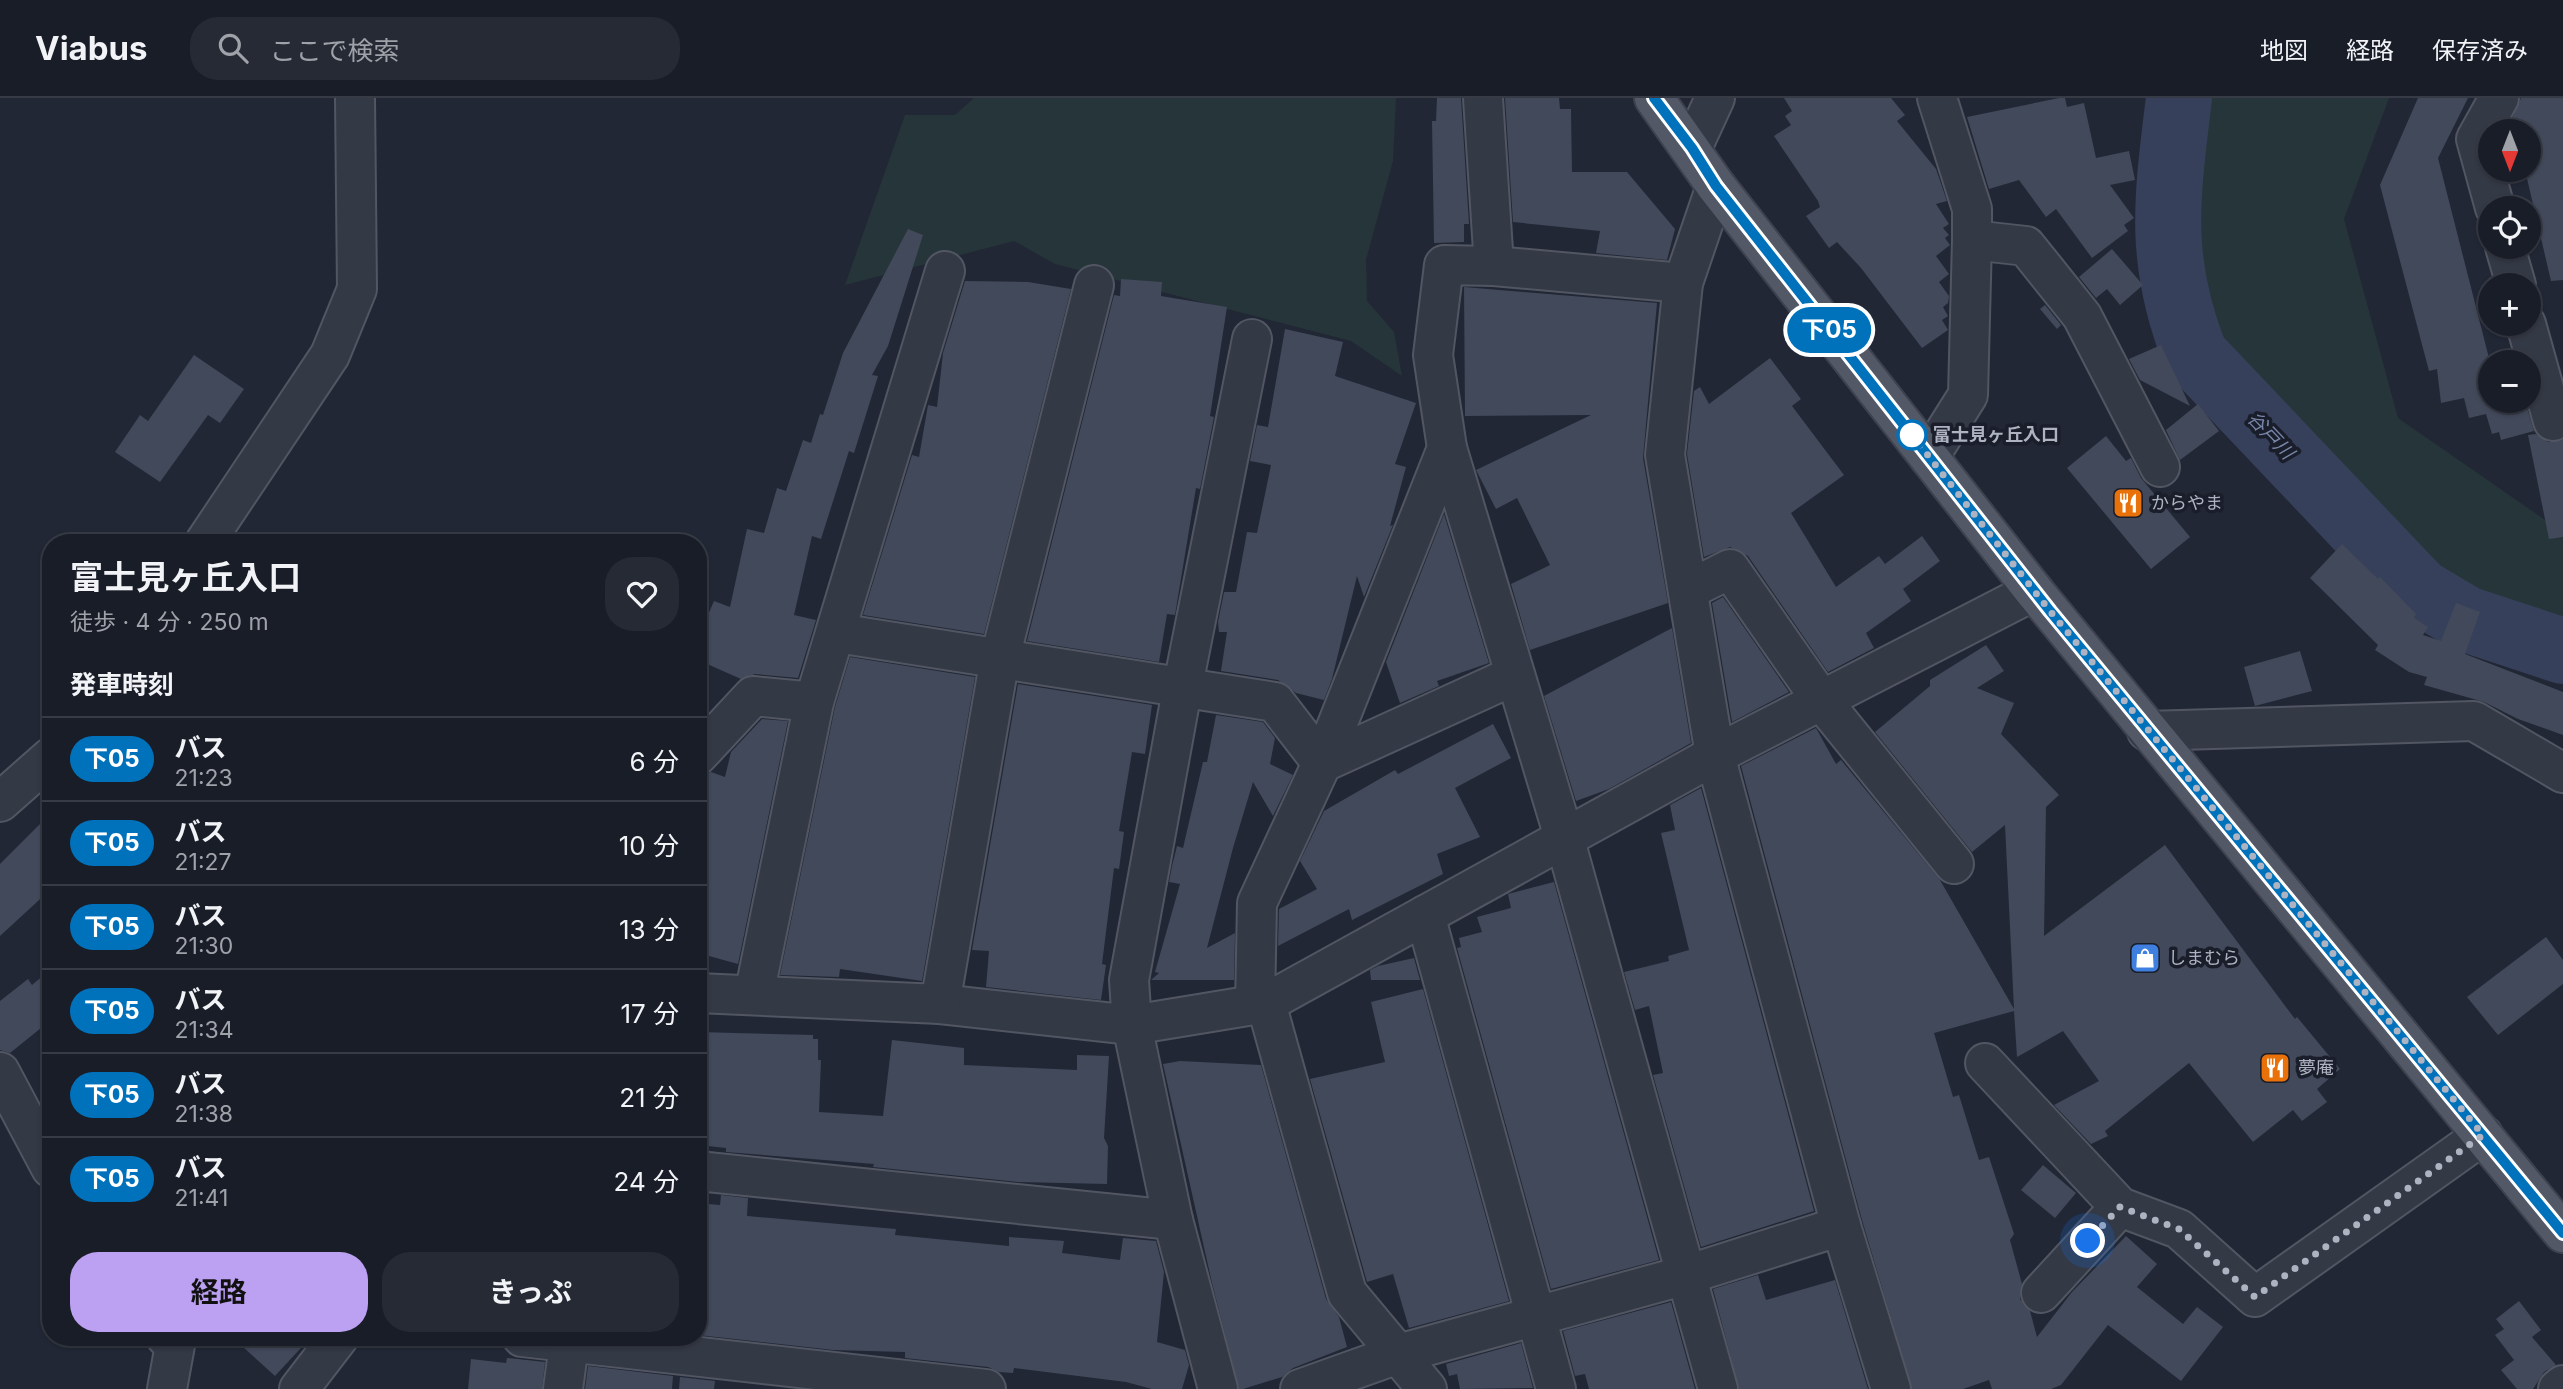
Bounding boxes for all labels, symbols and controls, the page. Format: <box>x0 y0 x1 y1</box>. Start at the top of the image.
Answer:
search box <box>190 17 680 80</box>
text: Viabus <box>35 28 148 68</box>
icon: search <box>214 29 252 67</box>
text: ここで検索 <box>270 35 400 66</box>
text: 地図 <box>2260 36 2308 65</box>
text: 経路 <box>2346 36 2394 65</box>
text: 保存済み <box>2432 36 2528 65</box>
north arrow <box>2478 119 2541 182</box>
map controls <box>2478 119 2541 413</box>
button: locate <box>2478 196 2541 259</box>
button: + <box>2478 273 2541 336</box>
line badge: 下05 <box>1789 307 1869 353</box>
text: 下05 <box>1801 315 1857 344</box>
button: − <box>2478 350 2541 413</box>
water label: 谷戸川 <box>2243 407 2300 465</box>
marker: 富士見ヶ丘入口 <box>1897 420 1927 450</box>
place label: 富士見ヶ丘入口 <box>1933 424 2059 445</box>
restaurant icon: からやま <box>2111 486 2145 520</box>
place label: からやま <box>2151 492 2223 513</box>
text: 富士見ヶ丘入口 <box>70 557 301 597</box>
button: heart <box>605 557 679 631</box>
text: 徒歩 · 4 分 · 250 m <box>70 608 269 636</box>
text: 発車時刻 <box>70 669 174 700</box>
text: バス <box>175 732 227 763</box>
text: 下05 <box>84 744 140 773</box>
text: 6 分 <box>630 746 679 777</box>
text: 21:23 <box>175 764 233 792</box>
text: バス <box>175 816 227 847</box>
text: 下05 <box>84 828 140 857</box>
text: 10 分 <box>619 830 679 861</box>
text: 21:27 <box>175 848 232 876</box>
text: バス <box>175 900 227 931</box>
text: 下05 <box>84 912 140 941</box>
text: 13 分 <box>619 914 679 945</box>
text: 21:30 <box>175 932 233 960</box>
shop icon: しまむら <box>2128 941 2162 975</box>
place label: しまむら <box>2168 947 2240 968</box>
text: バス <box>175 984 227 1015</box>
text: 下05 <box>84 996 140 1025</box>
text: 17 分 <box>620 998 679 1029</box>
text: 21:34 <box>175 1016 234 1044</box>
restaurant icon: 夢庵 <box>2258 1051 2292 1085</box>
place label: 夢庵 <box>2298 1057 2334 1078</box>
text: バス <box>175 1068 227 1099</box>
text: 下05 <box>84 1080 140 1109</box>
text: 21 分 <box>619 1082 679 1113</box>
text: 21:38 <box>175 1100 233 1128</box>
text: バス <box>175 1152 227 1183</box>
text: 下05 <box>84 1164 140 1193</box>
text: 24 分 <box>613 1166 679 1197</box>
text: 21:41 <box>175 1184 228 1212</box>
your location <box>2070 1223 2105 1258</box>
button: 経路 <box>70 1252 368 1332</box>
button: きっぷ <box>382 1252 679 1332</box>

